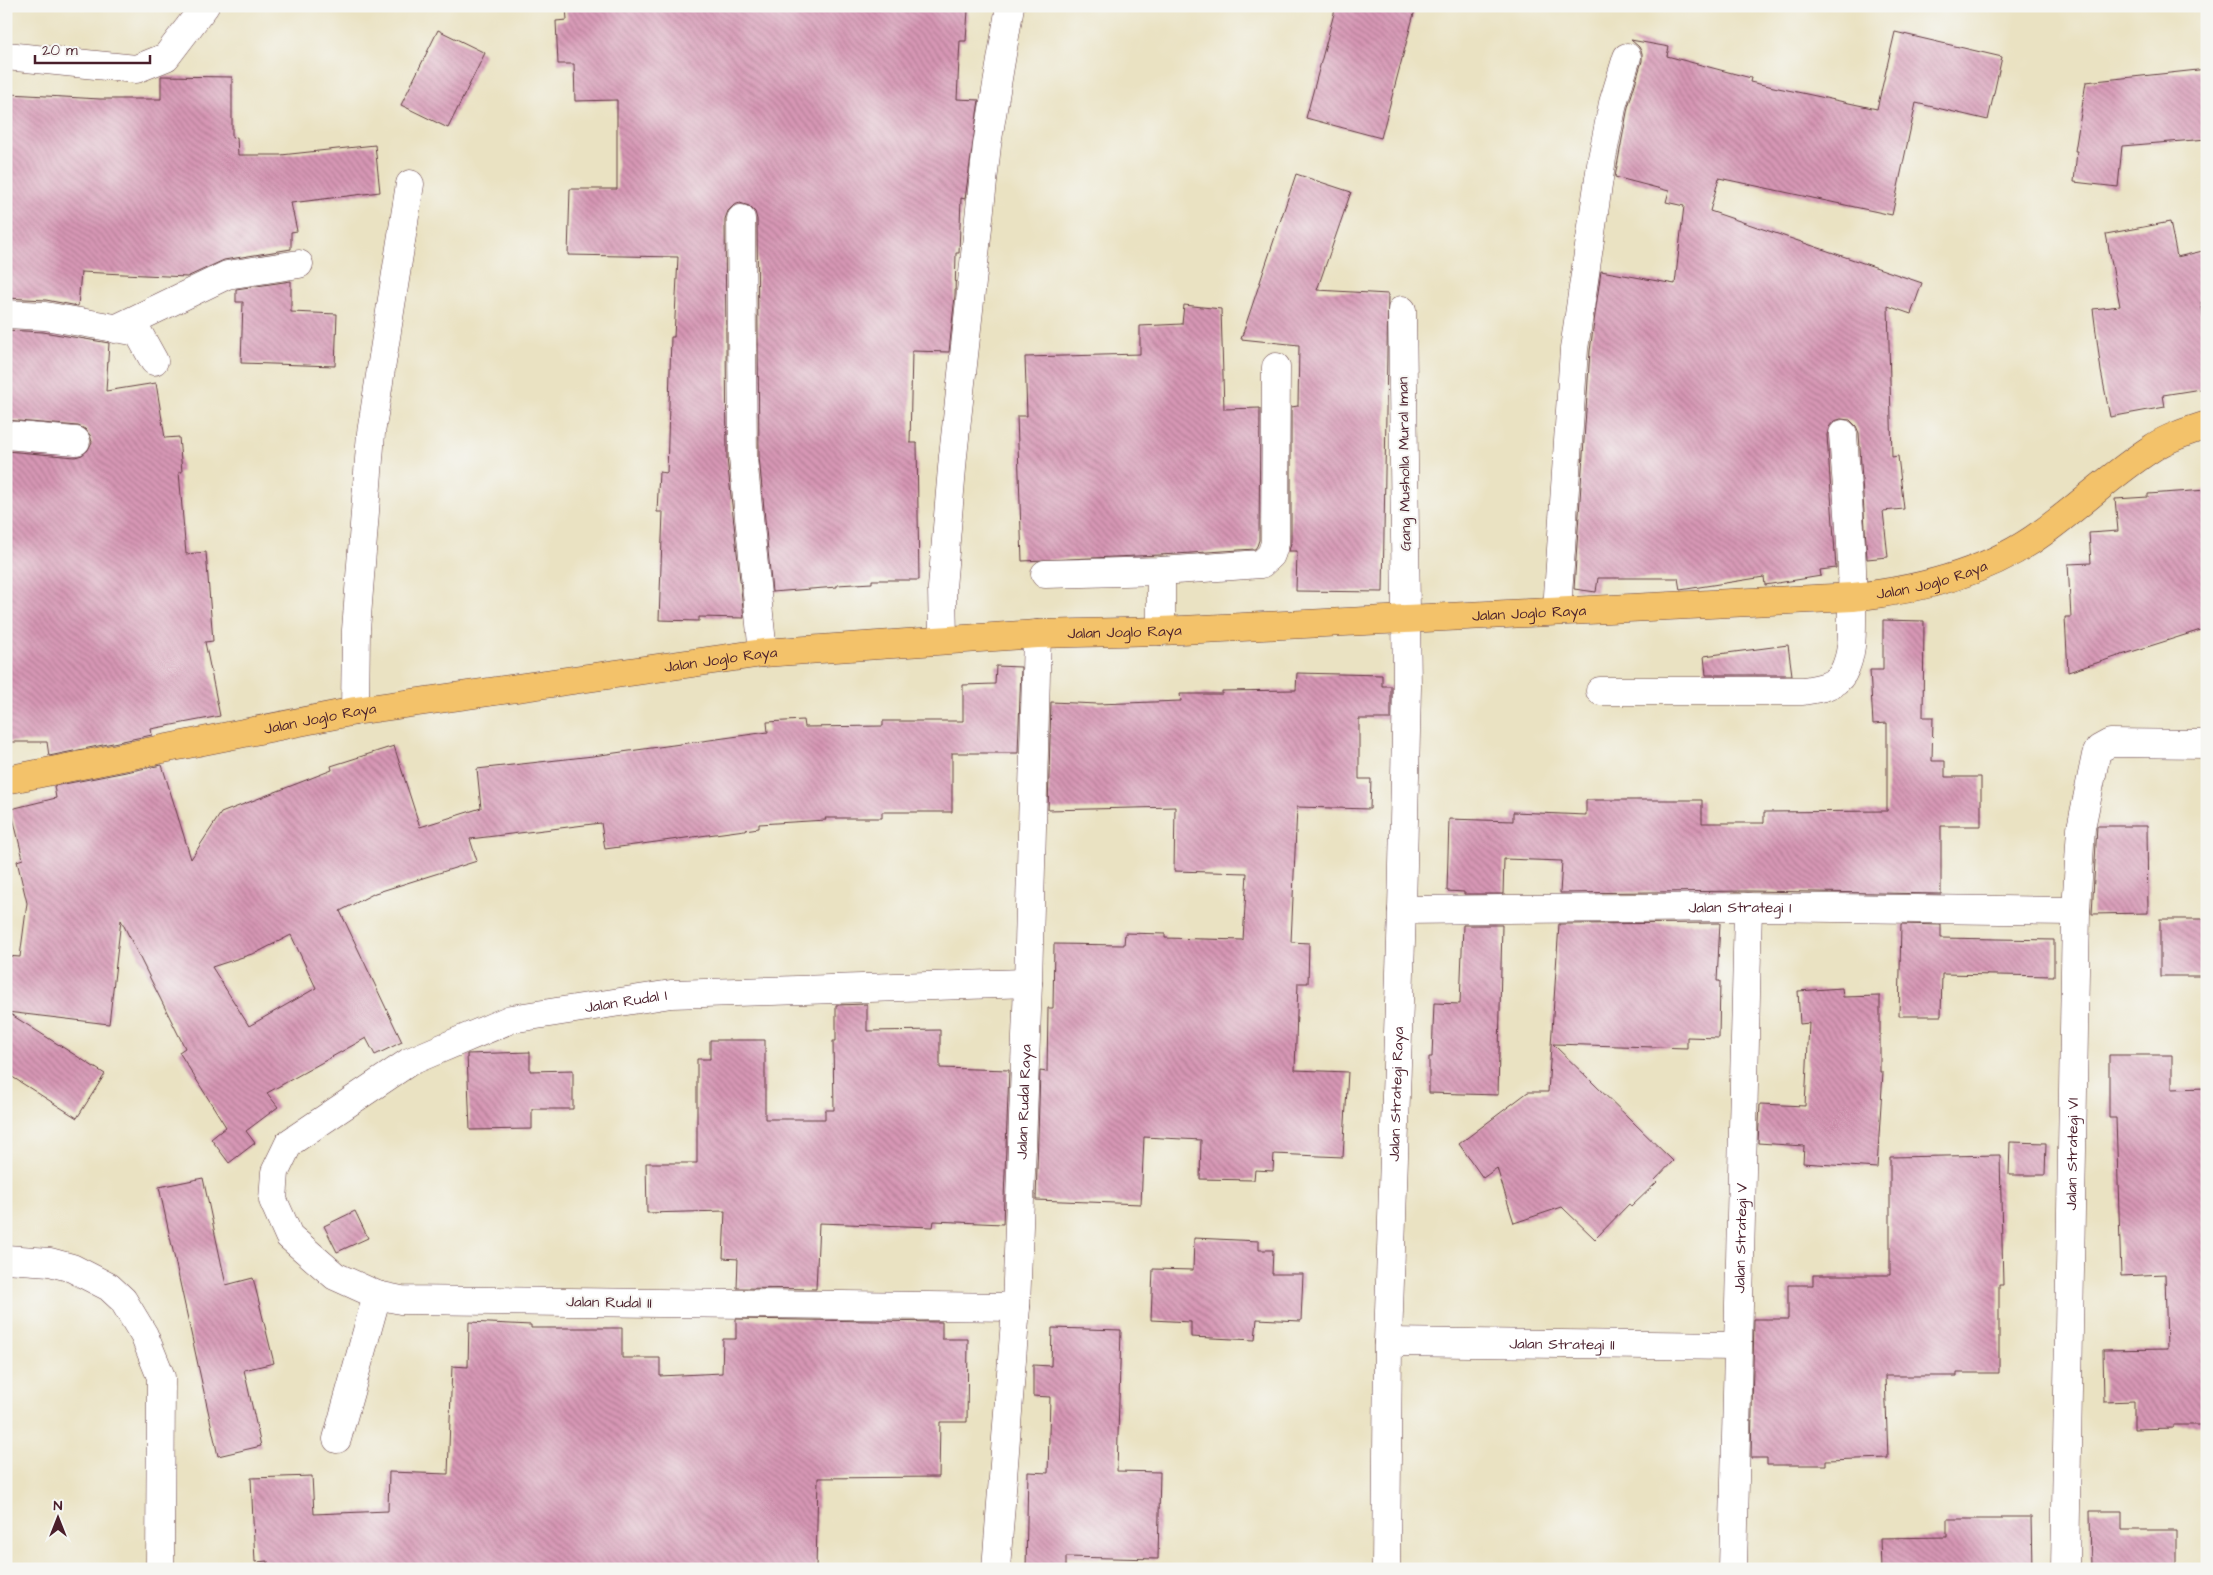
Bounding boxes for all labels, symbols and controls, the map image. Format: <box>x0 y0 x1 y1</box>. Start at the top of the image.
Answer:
scale bar <box>35 32 150 64</box>
text: 20 m <box>42 40 78 61</box>
street label: Gang Musholla Mural Iman <box>1392 376 1418 551</box>
street label: Jalan Joglo Raya <box>1875 555 1991 605</box>
street label: Jalan Joglo Raya <box>1471 600 1587 627</box>
street label: Jalan Joglo Raya <box>1067 620 1182 644</box>
street label: Jalan Joglo Raya <box>663 642 778 678</box>
street label: Jalan Joglo Raya <box>262 698 378 740</box>
street label: Jalan Strategi I <box>1688 897 1792 919</box>
street label: Jalan Rudal I <box>583 985 669 1018</box>
street label: Jalan Strategi Raya <box>1384 1026 1410 1162</box>
street label: Jalan Rudal Raya <box>1011 1044 1037 1160</box>
street label: Jalan Strategi VI <box>2061 1098 2085 1211</box>
street label: Jalan Strategi V <box>1729 1182 1753 1294</box>
street label: Jalan Rudal II <box>566 1291 652 1314</box>
street label: Jalan Strategi II <box>1509 1333 1615 1356</box>
north arrow <box>32 1492 82 1542</box>
text: N <box>54 1496 63 1516</box>

